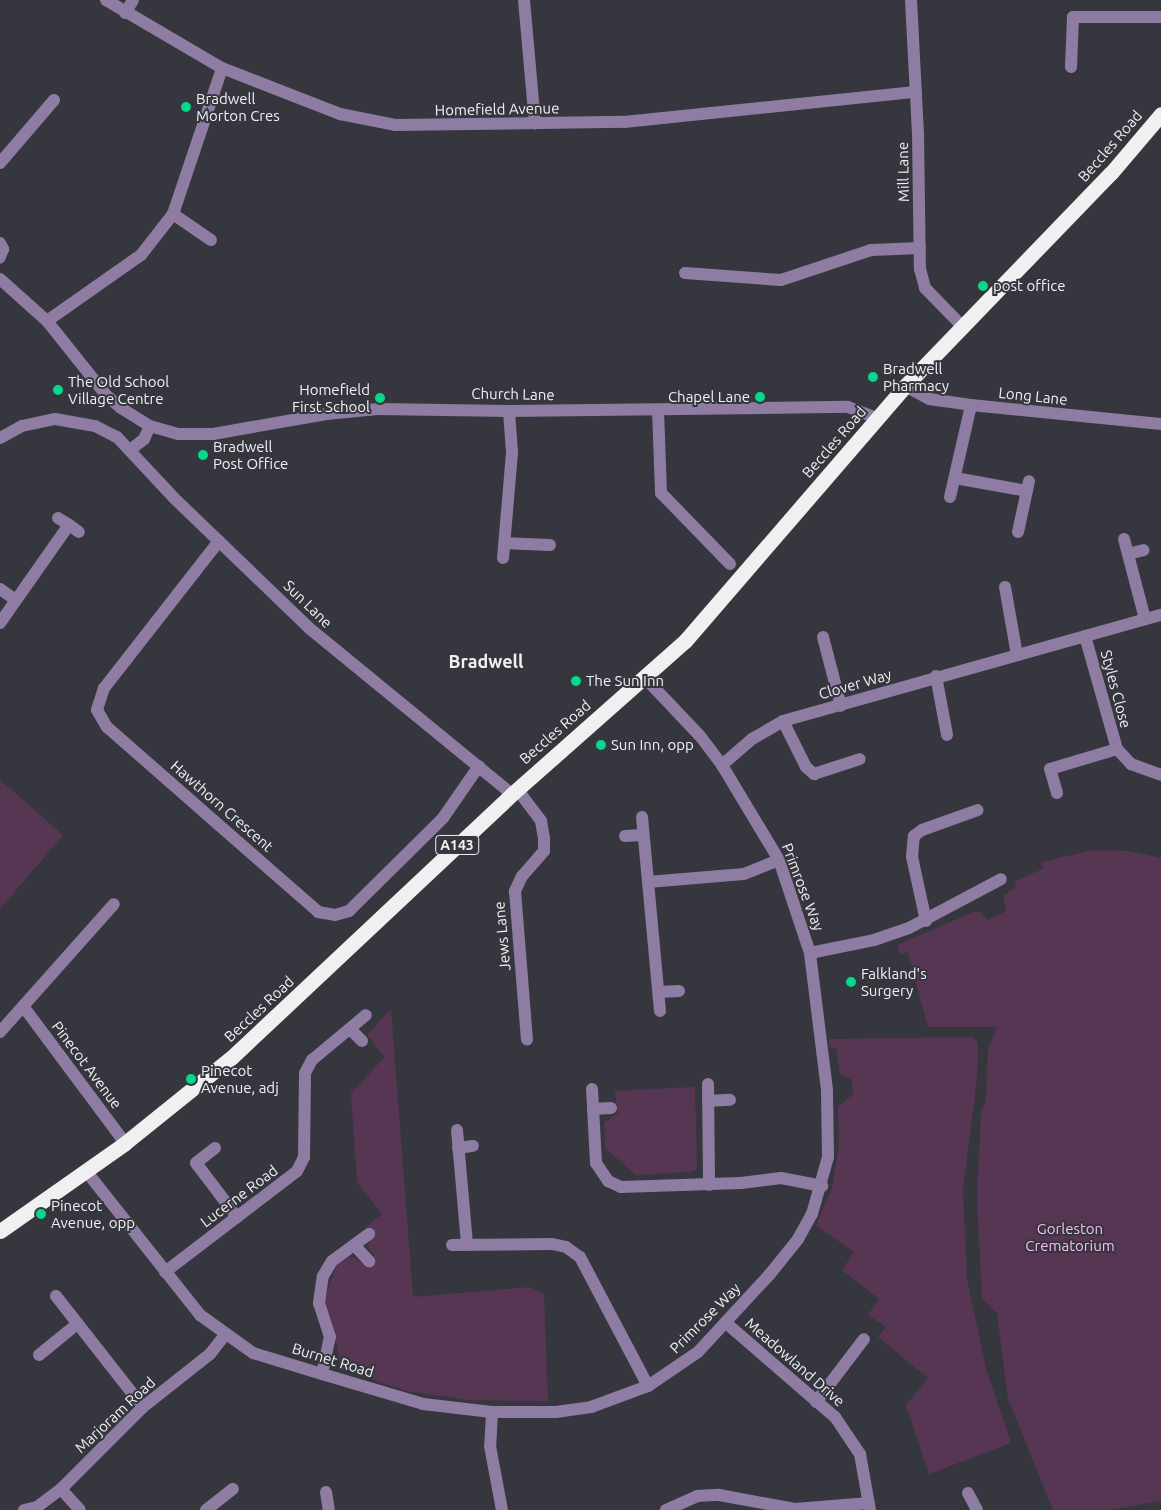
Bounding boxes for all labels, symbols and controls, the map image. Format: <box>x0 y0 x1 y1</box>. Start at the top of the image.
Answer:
place label: Bradwell Morton Cres <box>196 89 280 124</box>
street label: Homefield Avenue <box>434 99 560 119</box>
marker: Bradwell Morton Cres <box>180 101 192 113</box>
street label: Beccles Road <box>1074 107 1146 185</box>
street label: Mill Lane <box>893 142 913 202</box>
place label: post office <box>993 277 1065 295</box>
marker: post office <box>977 280 989 292</box>
place label: Bradwell Pharmacy <box>883 359 949 394</box>
marker: Bradwell Pharmacy <box>867 371 879 383</box>
place label: The Old School Village Centre <box>68 372 169 407</box>
place label: Homefield First School <box>292 380 370 415</box>
street label: Long Lane <box>998 383 1068 409</box>
marker: The Old School Village Centre <box>52 384 64 396</box>
street label: Church Lane <box>471 384 555 404</box>
place label: Chapel Lane <box>668 388 750 406</box>
marker: Chapel Lane <box>754 391 766 403</box>
marker: Homefield First School <box>374 392 386 404</box>
street label: Beccles Road <box>798 403 870 481</box>
place label: Bradwell Post Office <box>213 437 288 472</box>
marker: Bradwell Post Office <box>197 449 209 461</box>
street label: Sun Lane <box>280 576 336 632</box>
street label: Styles Close <box>1097 648 1135 730</box>
district label: Bradwell <box>449 650 523 672</box>
street label: Clover Way <box>816 665 894 703</box>
place label: The Sun Inn <box>586 672 664 690</box>
marker: The Sun Inn <box>570 675 582 687</box>
street label: Beccles Road <box>516 696 594 768</box>
place label: Sun Inn, opp <box>611 736 694 754</box>
marker: Sun Inn, opp <box>595 739 607 751</box>
street label: Hawthorn Crescent <box>167 757 277 855</box>
road number: A143 <box>434 834 480 856</box>
street label: Primrose Way <box>778 841 828 933</box>
street label: Jews Lane <box>490 901 514 971</box>
place label: Falkland's Surgery <box>861 964 927 999</box>
street label: Beccles Road <box>221 972 297 1046</box>
marker: Falkland's Surgery <box>845 976 857 988</box>
street label: Pinecot Avenue <box>48 1018 126 1112</box>
place label: Pinecot Avenue, adj <box>201 1061 279 1096</box>
marker: Pinecot Avenue, adj <box>185 1073 197 1085</box>
street label: Lucerne Road <box>197 1161 281 1231</box>
place label: Pinecot Avenue, opp <box>51 1196 135 1231</box>
marker: Pinecot Avenue, opp <box>35 1208 47 1220</box>
park label: Gorleston Crematorium <box>1025 1219 1115 1254</box>
street label: Primrose Way <box>666 1279 744 1357</box>
street label: Meadowland Drive <box>742 1314 848 1410</box>
street label: Burnet Road <box>290 1339 376 1381</box>
street label: Marjoram Road <box>71 1373 159 1457</box>

